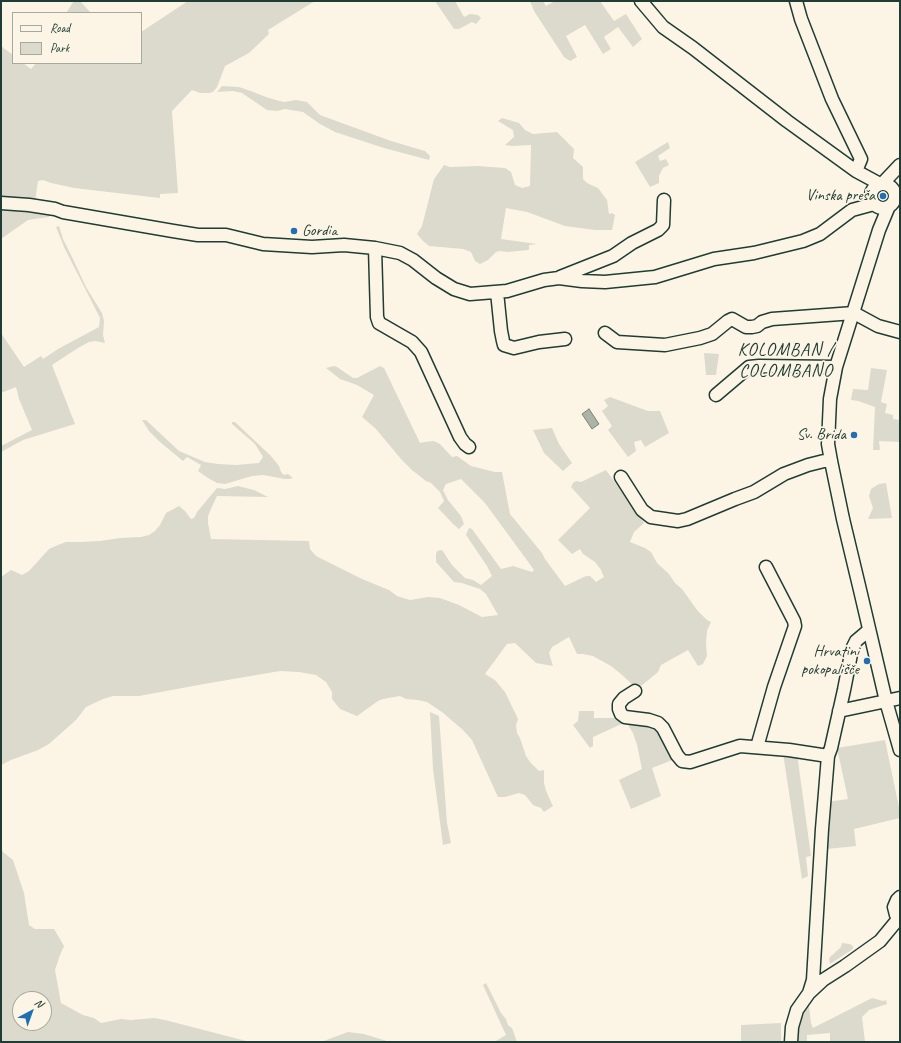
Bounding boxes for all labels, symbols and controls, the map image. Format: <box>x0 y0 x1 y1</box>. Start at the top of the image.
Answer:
legend <box>12 12 142 64</box>
text: Road <box>50 20 70 36</box>
text: Park <box>50 40 69 56</box>
place label: Vinska preša <box>806 186 875 206</box>
marker: Vinska preša <box>878 191 888 201</box>
place label: Gordia <box>302 221 337 241</box>
marker: Gordia <box>289 226 299 236</box>
district label: KOLOMBAN / COLOMBANO <box>739 339 833 382</box>
place label: Sv. Brida <box>797 425 846 445</box>
marker: Sv. Brida <box>849 430 859 440</box>
place label: Hrvatini pokopališče <box>801 642 859 680</box>
marker: Hrvatini pokopališče <box>862 656 872 666</box>
north arrow <box>12 991 52 1031</box>
text: N <box>32 995 46 1010</box>

